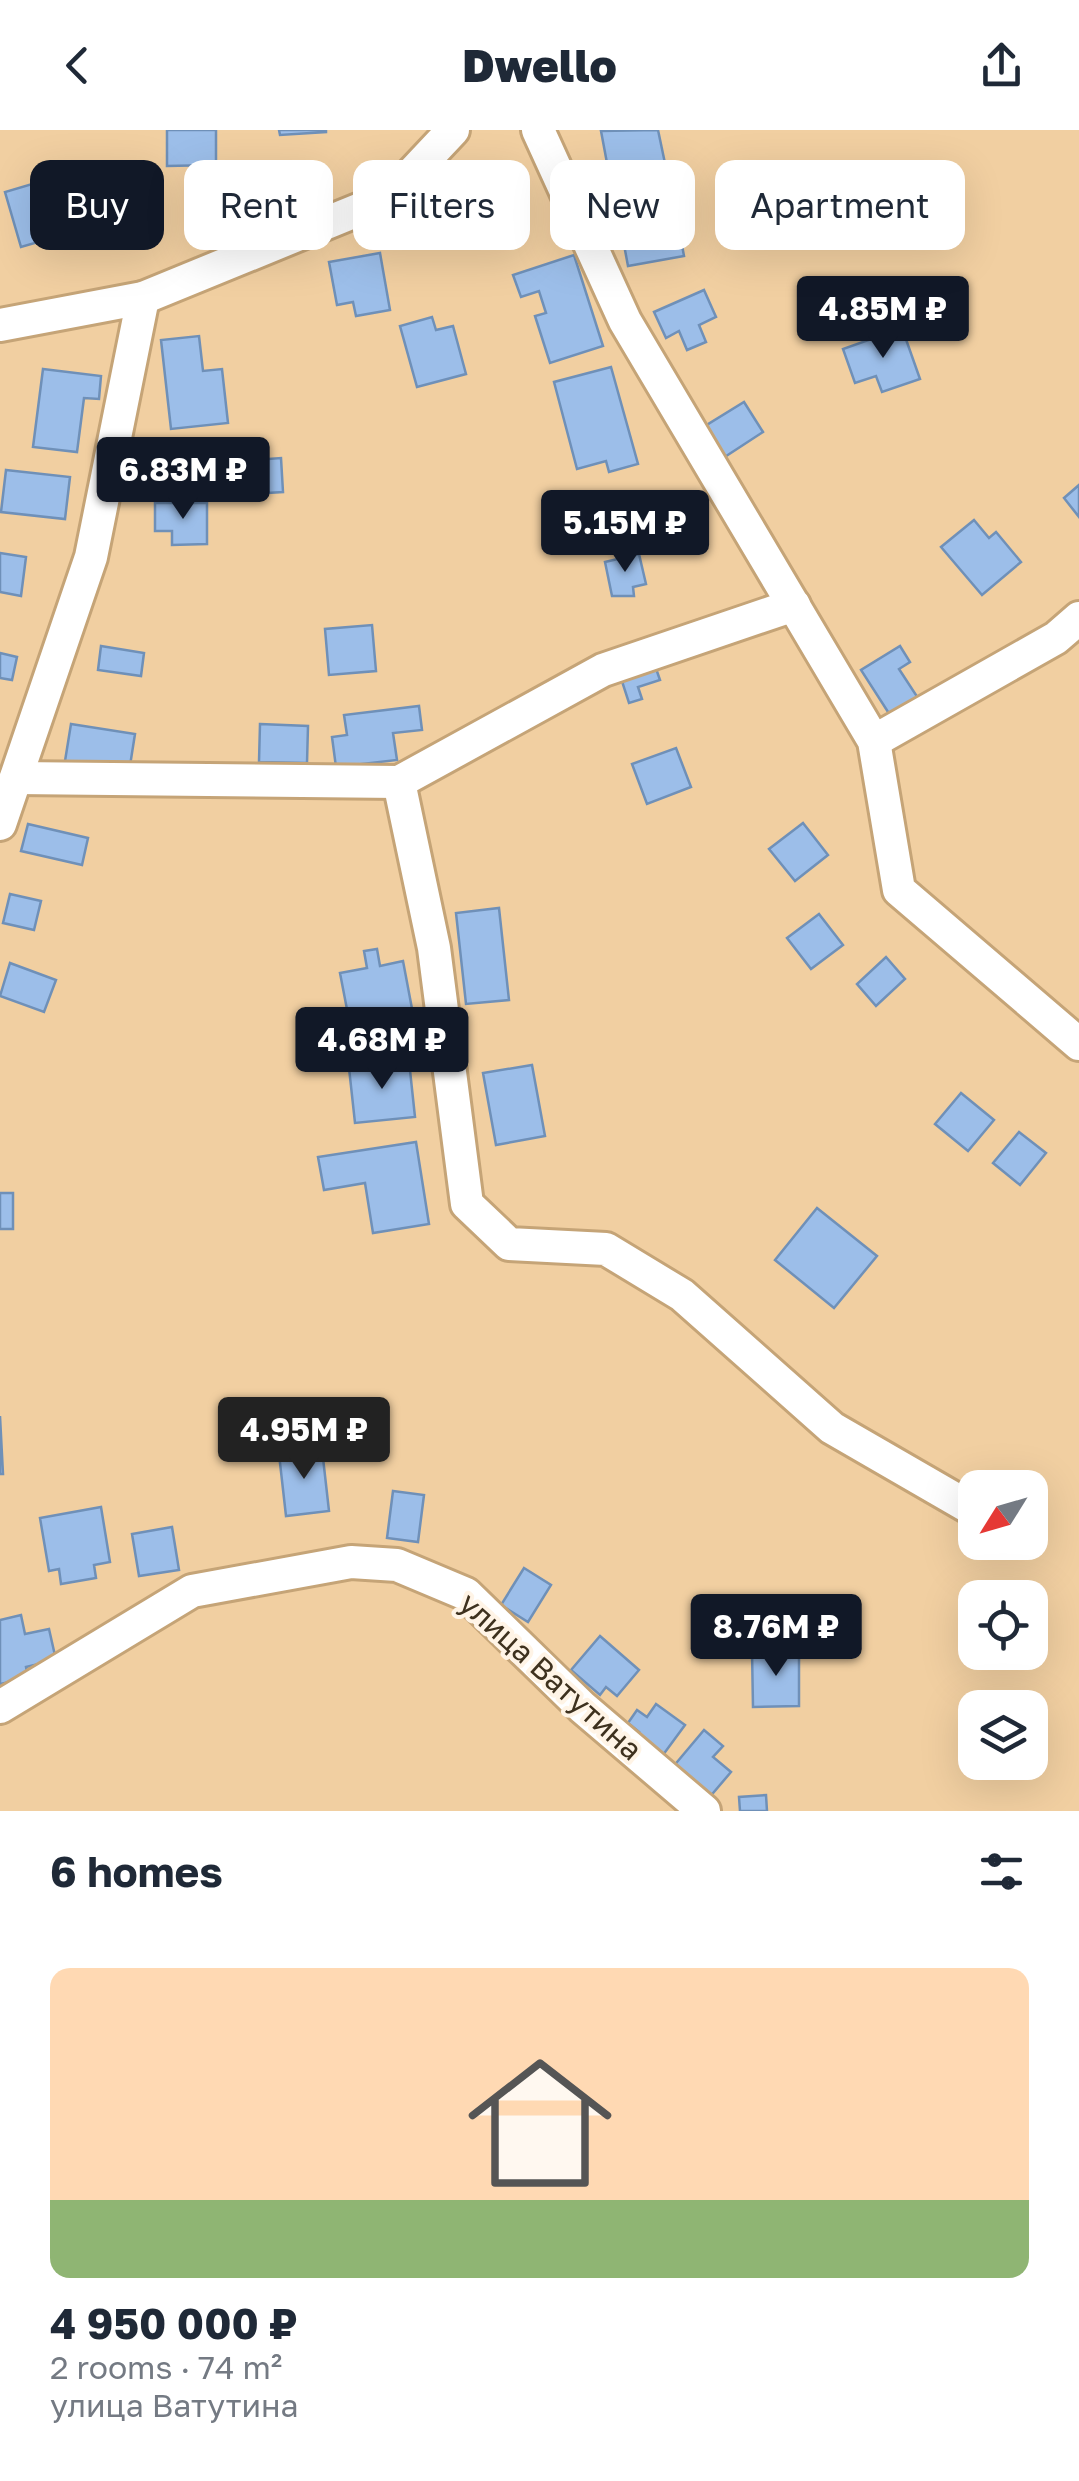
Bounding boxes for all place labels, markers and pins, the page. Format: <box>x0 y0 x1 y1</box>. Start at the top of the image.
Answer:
pin: 4.85M ₽ <box>791 276 975 361</box>
pin: 6.83M ₽ <box>91 437 275 522</box>
pin: 5.15M ₽ <box>533 490 717 575</box>
pin: 4.68M ₽ <box>290 1007 474 1092</box>
pin: 4.95M ₽ <box>212 1397 396 1482</box>
pin: 8.76M ₽ <box>684 1594 868 1679</box>

